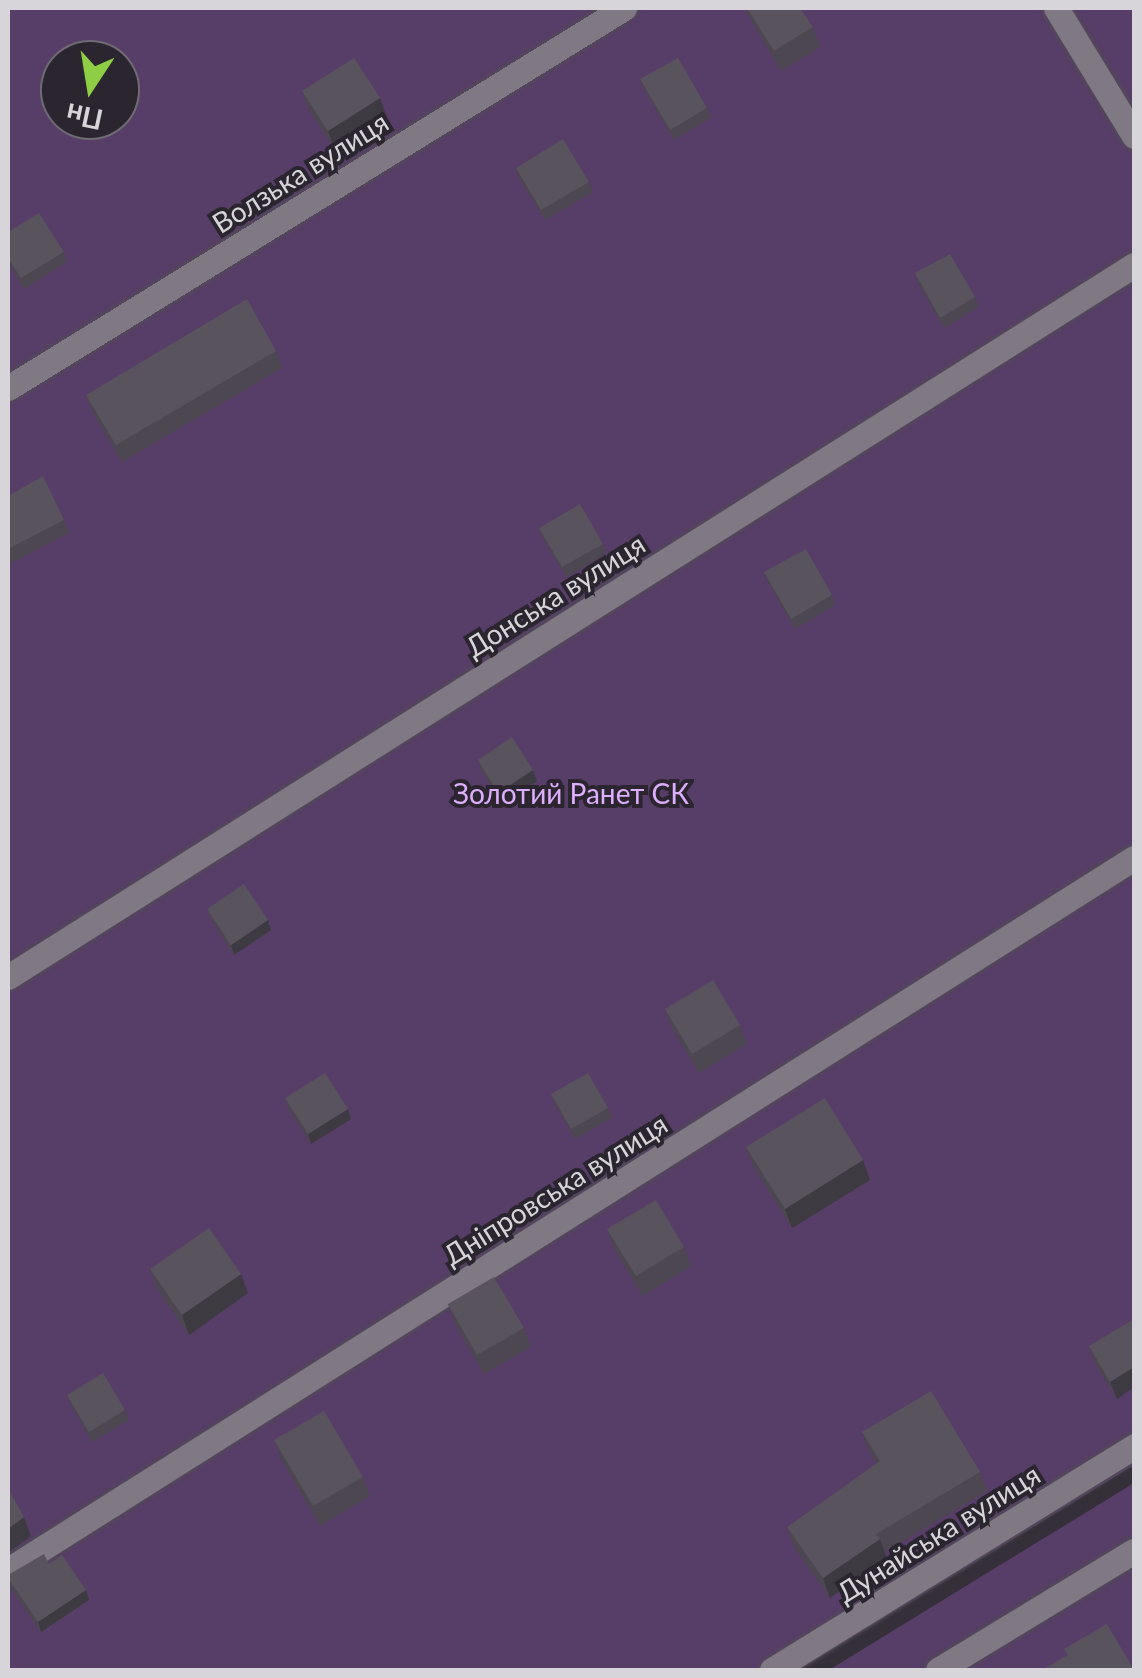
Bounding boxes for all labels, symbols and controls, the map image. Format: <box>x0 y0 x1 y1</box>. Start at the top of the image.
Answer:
north arrow <box>40 40 140 140</box>
text: Пн <box>63 97 106 138</box>
street label: Волзька вулиця <box>206 104 394 240</box>
street label: Донська вулиця <box>459 526 651 664</box>
park label: Золотий Ранет СК <box>453 776 689 810</box>
street label: Дніпровська вулиця <box>437 1106 673 1272</box>
street label: Дунайська вулиця <box>830 1457 1046 1609</box>

